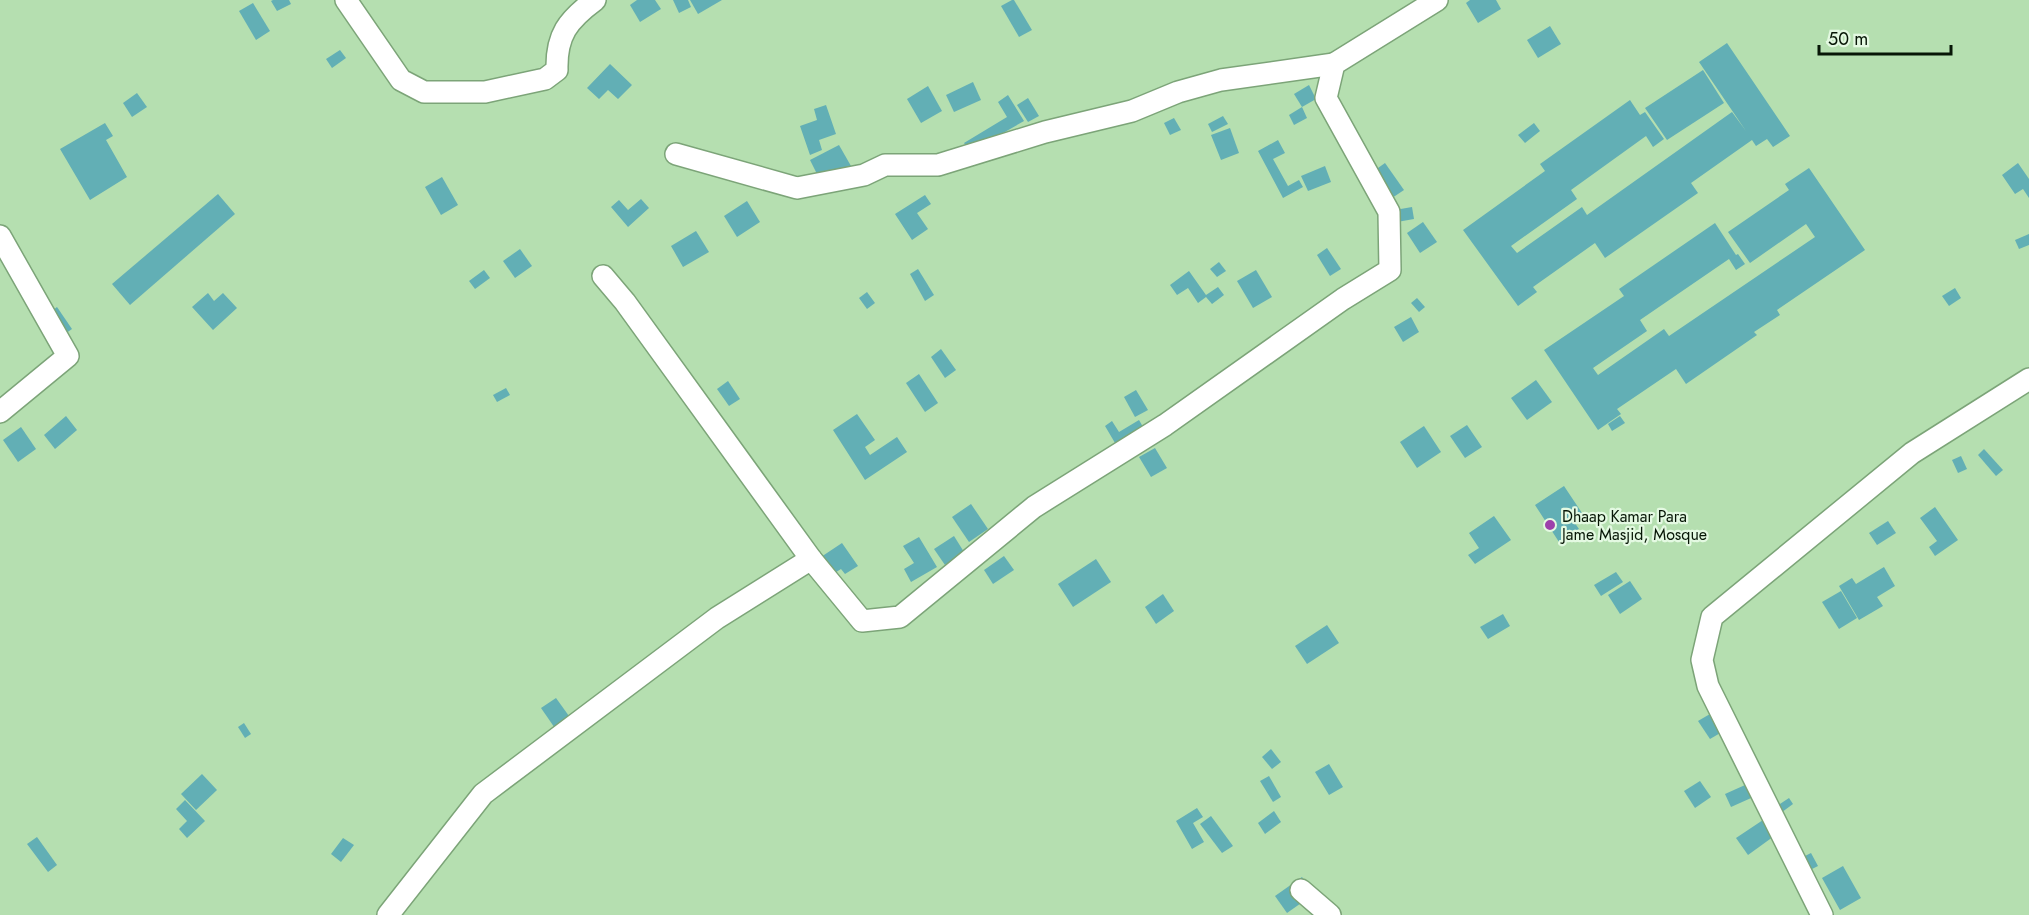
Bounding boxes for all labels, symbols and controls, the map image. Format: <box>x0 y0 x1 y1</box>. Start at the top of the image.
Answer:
scale bar <box>1819 18 1951 56</box>
text: 50 m <box>1828 26 1868 52</box>
place label: Dhaap Kamar Para Jame Masjid, Mosque <box>1560 505 1707 546</box>
marker: Dhaap Kamar Para Jame Masjid, Mosque <box>1543 518 1557 532</box>

